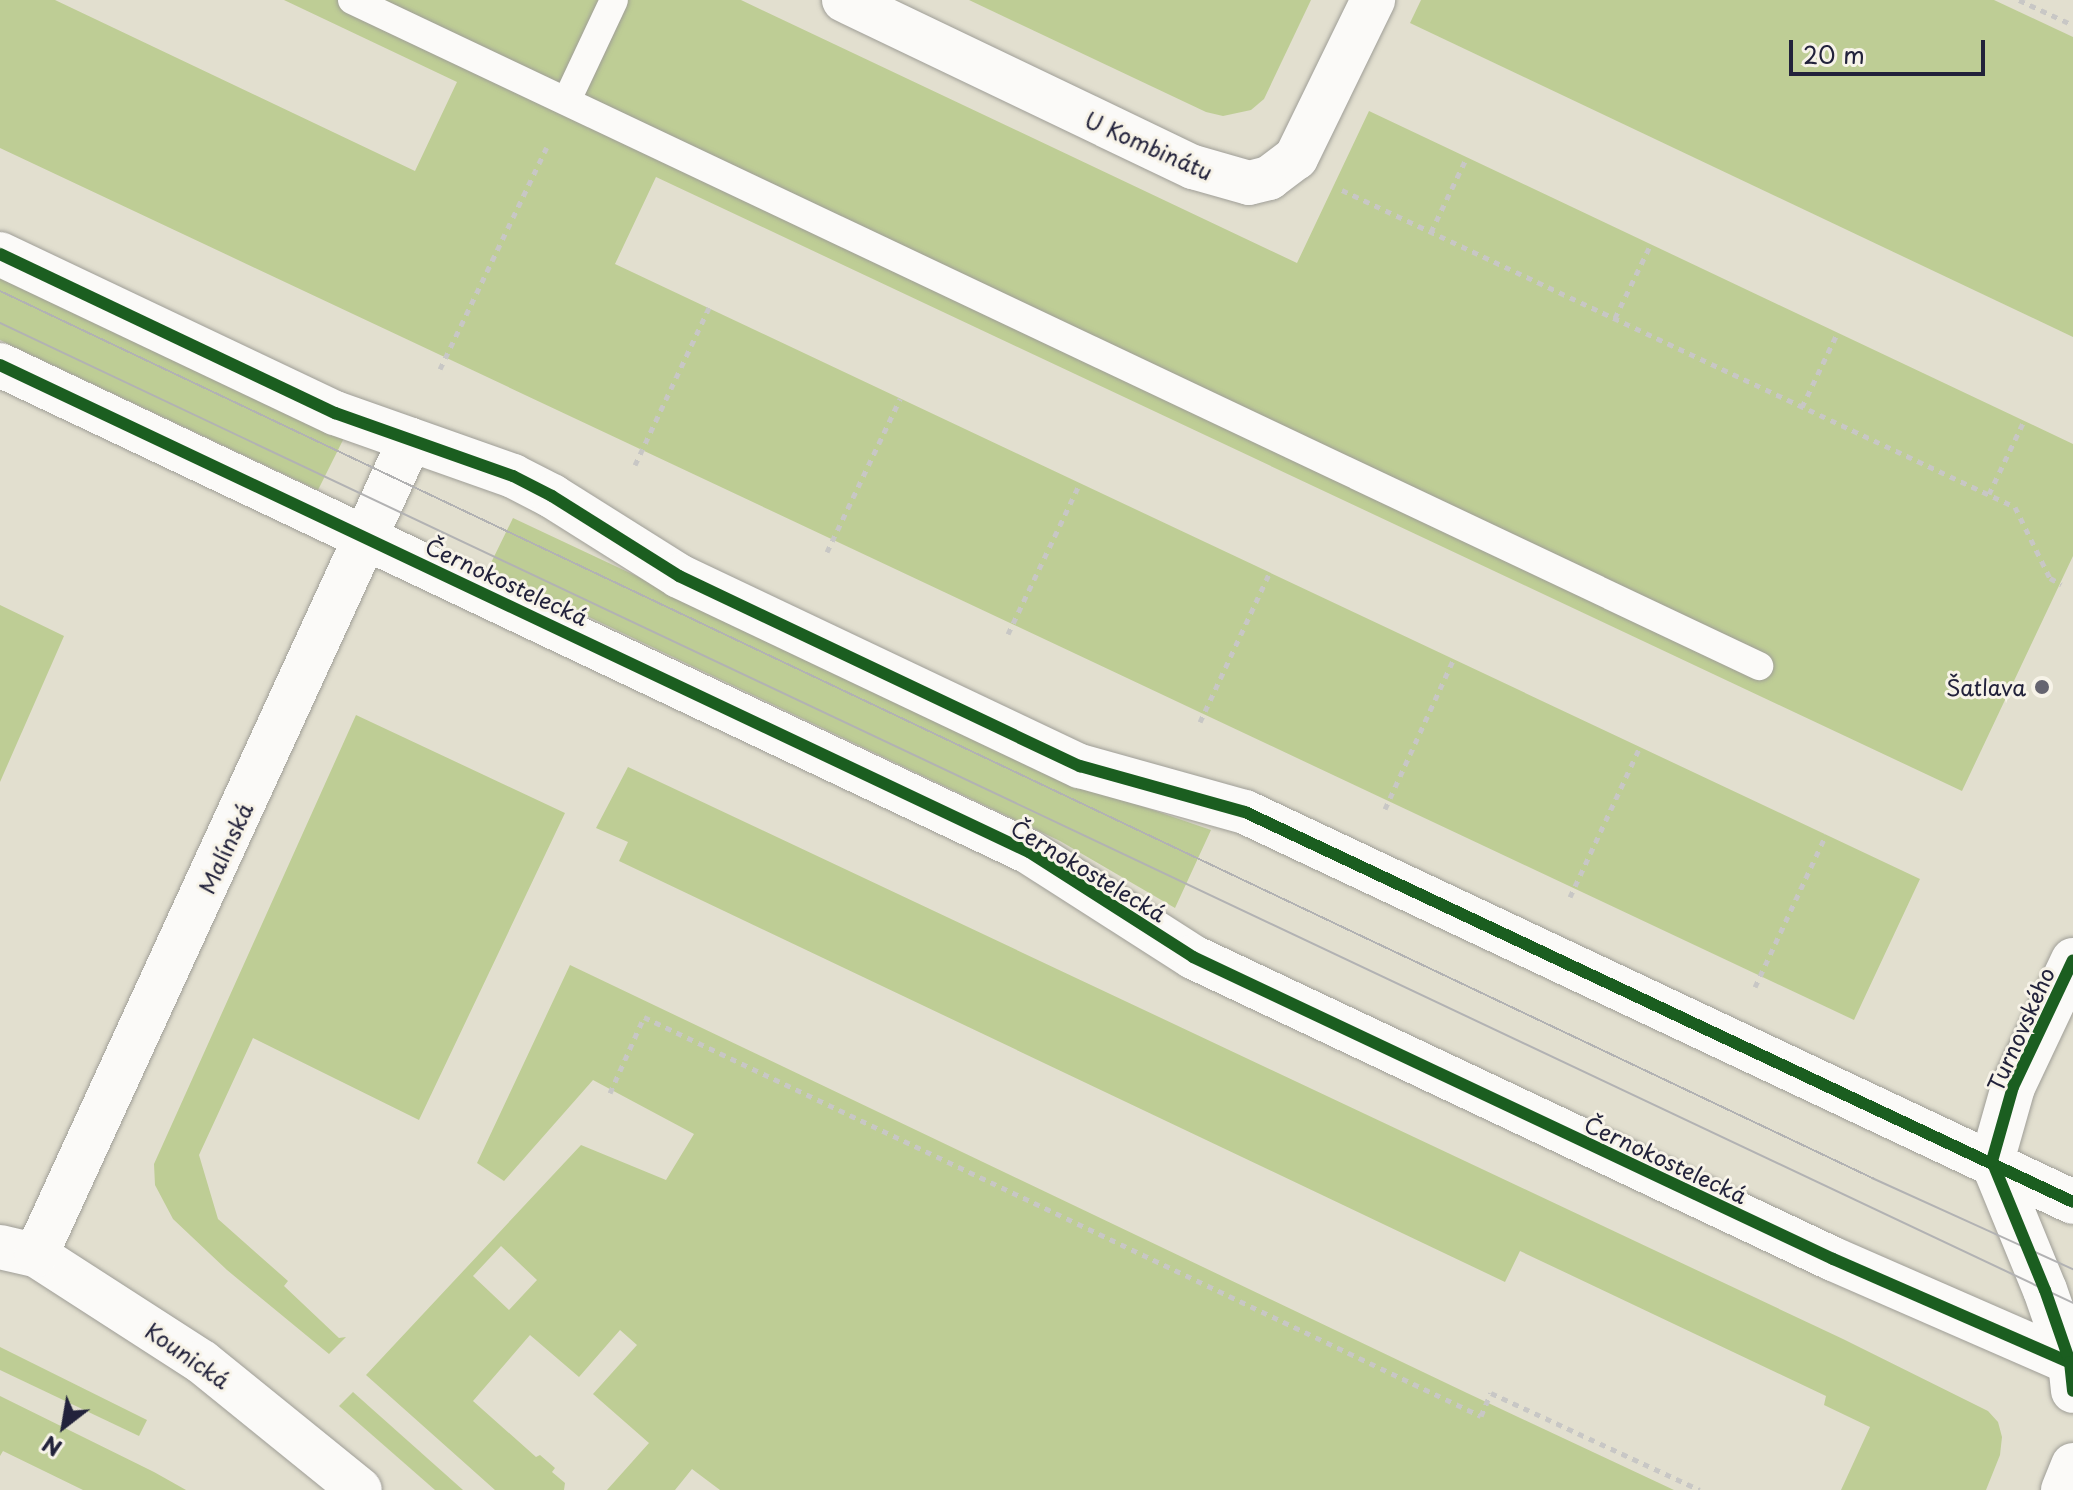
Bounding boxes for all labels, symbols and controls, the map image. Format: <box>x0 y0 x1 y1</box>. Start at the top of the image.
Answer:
scale bar <box>1793 24 1989 74</box>
text: 20 m <box>1803 36 1865 72</box>
street label: U Kombinátu <box>1081 105 1217 185</box>
street label: Černokostelecká <box>422 532 592 630</box>
place label: Šatlava <box>1946 674 2026 700</box>
marker: Šatlava <box>2033 678 2051 696</box>
street label: Malínská <box>193 798 257 898</box>
street label: Černokostelecká <box>1007 813 1171 927</box>
street label: Turnovského <box>1981 963 2059 1095</box>
street label: Černokostelecká <box>1581 1110 1751 1208</box>
street label: Kounická <box>141 1317 235 1393</box>
north arrow <box>24 1386 104 1466</box>
text: N <box>35 1428 67 1466</box>

